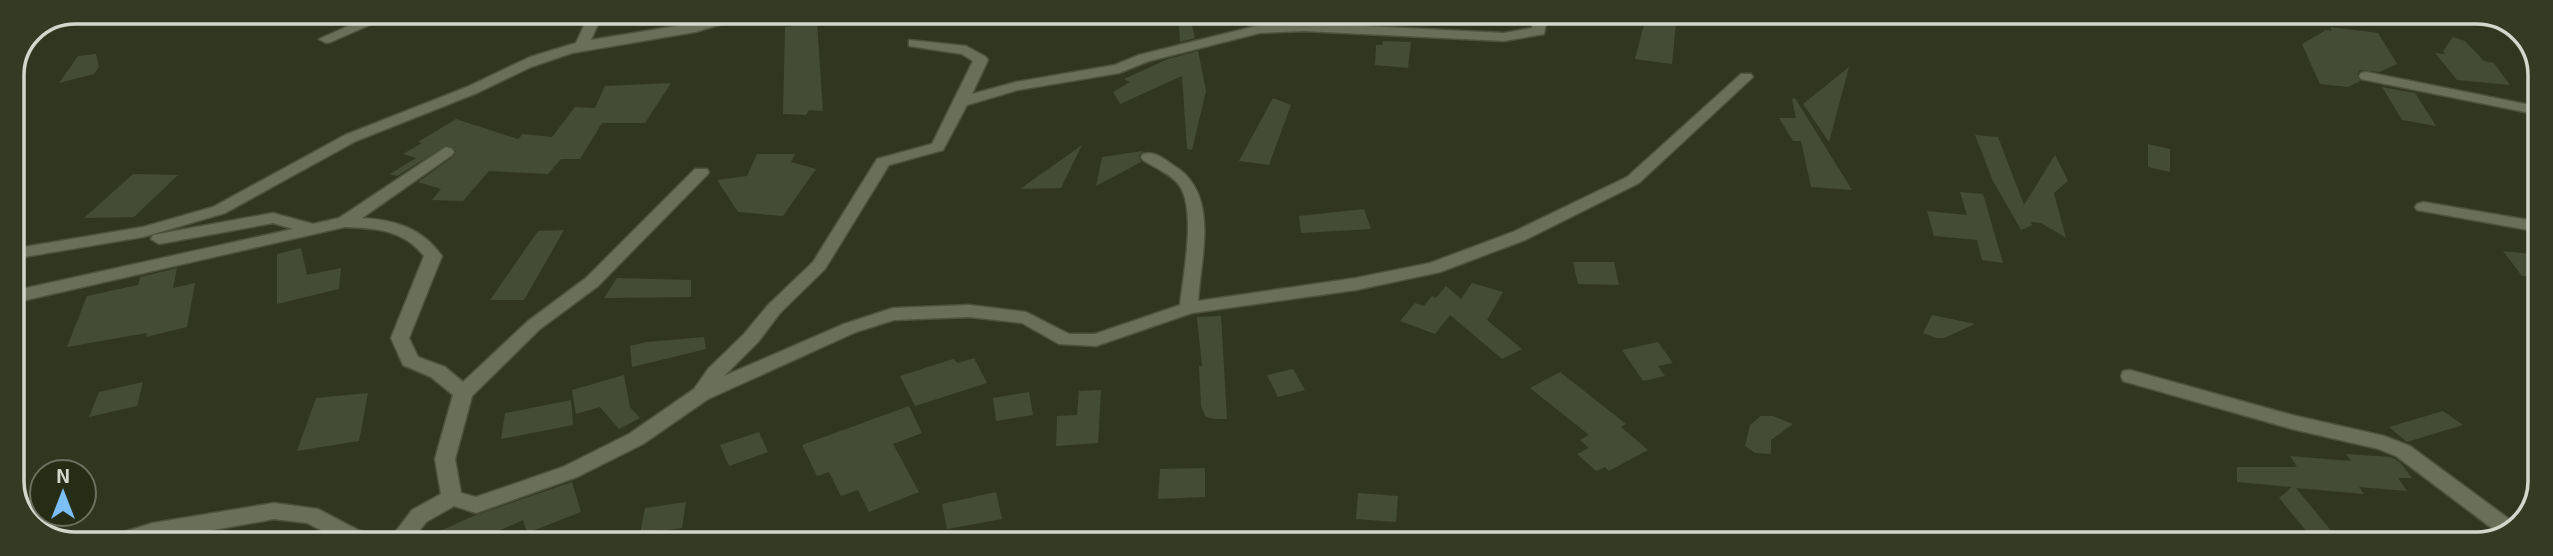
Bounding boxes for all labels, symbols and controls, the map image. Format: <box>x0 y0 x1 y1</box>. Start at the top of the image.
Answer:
north arrow <box>28 458 98 528</box>
text: N <box>56 464 70 487</box>

